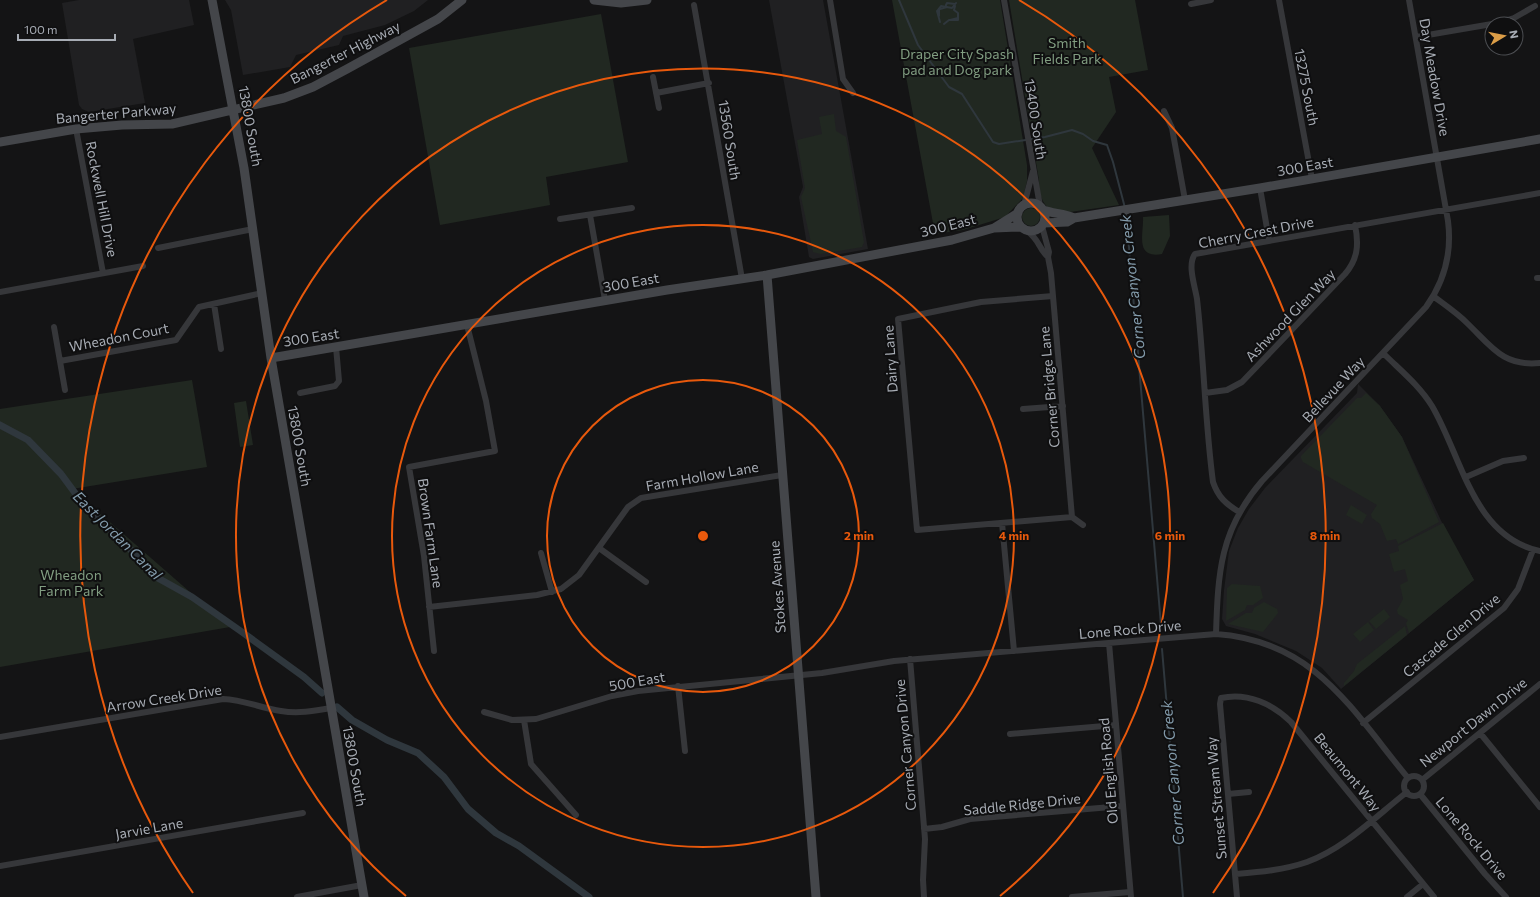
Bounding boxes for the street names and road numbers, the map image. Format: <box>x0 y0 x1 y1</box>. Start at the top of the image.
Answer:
street label: Bangerter Highway <box>287 17 403 87</box>
street label: Day Meadow Drive <box>1416 17 1454 137</box>
street label: 13275 South <box>1291 47 1323 127</box>
street label: 13400 South <box>1021 77 1051 161</box>
street label: 13800 South <box>236 84 266 168</box>
street label: Bangerter Parkway <box>55 99 177 127</box>
street label: 13560 South <box>715 99 745 181</box>
street label: Rockwell Hill Drive <box>82 140 122 258</box>
street label: 300 East <box>1276 153 1335 179</box>
street label: 300 East <box>918 210 978 240</box>
street label: Cherry Crest Drive <box>1197 212 1315 252</box>
street label: Ashwood Glen Way <box>1241 265 1339 365</box>
street label: 300 East <box>602 269 661 295</box>
street label: Wheadon Court <box>68 319 171 355</box>
street label: 300 East <box>282 324 341 350</box>
street label: Dairy Lane <box>879 325 901 393</box>
street label: Corner Bridge Lane <box>1035 326 1063 448</box>
street label: Bellevue Way <box>1298 353 1368 425</box>
street label: 13800 South <box>285 404 315 488</box>
street label: Farm Hollow Lane <box>644 458 760 494</box>
street label: Brown Farm Lane <box>415 477 447 589</box>
street label: Stokes Avenue <box>765 540 789 634</box>
street label: Cascade Glen Drive <box>1399 589 1503 681</box>
street label: Lone Rock Drive <box>1078 616 1182 642</box>
street label: 500 East <box>608 668 667 694</box>
street label: Newport Dawn Drive <box>1416 674 1530 770</box>
street label: Corner Canyon Drive <box>891 679 919 811</box>
street label: Arrow Creek Drive <box>105 680 223 716</box>
street label: Old English Road <box>1095 717 1121 825</box>
street label: 13800 South <box>340 724 370 808</box>
street label: Beaumont Way <box>1311 729 1385 815</box>
street label: Sunset Stream Way <box>1202 736 1230 860</box>
street label: Saddle Ridge Drive <box>963 789 1081 819</box>
street label: Lone Rock Drive <box>1432 793 1512 883</box>
street label: Jarvie Lane <box>114 814 184 842</box>

